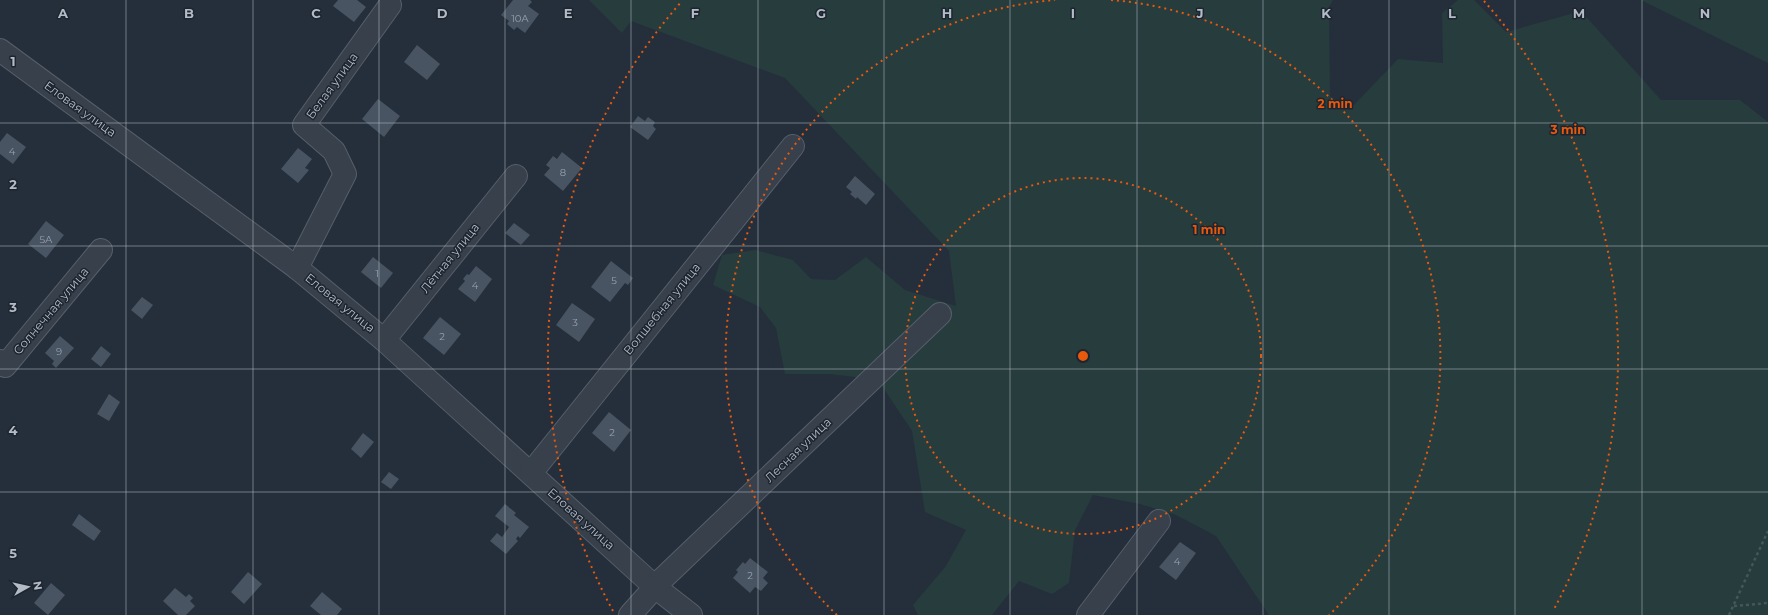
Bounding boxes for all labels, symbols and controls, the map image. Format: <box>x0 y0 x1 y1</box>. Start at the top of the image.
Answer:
text: A <box>57 5 69 21</box>
text: B <box>184 5 194 21</box>
text: C <box>311 5 321 21</box>
text: D <box>437 5 448 21</box>
text: E <box>564 5 573 21</box>
text: F <box>691 5 699 21</box>
text: G <box>816 5 826 21</box>
text: H <box>942 5 952 21</box>
text: I <box>1071 5 1075 21</box>
text: J <box>1195 5 1204 21</box>
text: K <box>1321 5 1331 21</box>
text: L <box>1448 5 1456 21</box>
text: M <box>1573 5 1585 21</box>
text: N <box>1700 5 1710 21</box>
house number: 10А <box>511 12 529 25</box>
street label: Белая улица <box>302 50 361 122</box>
text: 1 <box>10 53 16 69</box>
street label: Еловая улица <box>41 77 119 140</box>
text: 2 min <box>1318 96 1352 111</box>
text: 3 min <box>1550 122 1586 137</box>
house number: 4 <box>9 145 16 158</box>
house number: 8 <box>560 166 566 179</box>
text: 2 <box>9 176 17 192</box>
street label: Лётная улица <box>417 220 482 296</box>
text: 1 min <box>1193 222 1225 237</box>
house number: 5А <box>39 233 53 246</box>
street label: Волшебная улица <box>620 260 703 358</box>
street label: Солнечная улица <box>10 264 91 357</box>
house number: 1 <box>375 267 379 280</box>
street label: Еловая улица <box>302 270 378 335</box>
house number: 5 <box>611 274 617 287</box>
house number: 4 <box>472 279 479 292</box>
text: 3 <box>8 299 17 315</box>
house number: 3 <box>572 316 578 329</box>
house number: 2 <box>439 330 445 343</box>
house number: 9 <box>56 345 62 358</box>
centre of rings <box>1076 349 1090 363</box>
street label: Лесная улица <box>761 414 834 485</box>
text: 4 <box>9 422 18 438</box>
house number: 2 <box>609 426 615 439</box>
street label: Еловая улица <box>545 485 618 553</box>
text: 5 <box>9 545 17 561</box>
house number: 4 <box>1174 555 1181 568</box>
north arrow <box>8 567 48 607</box>
house number: 2 <box>747 569 753 582</box>
text: N <box>30 580 45 591</box>

